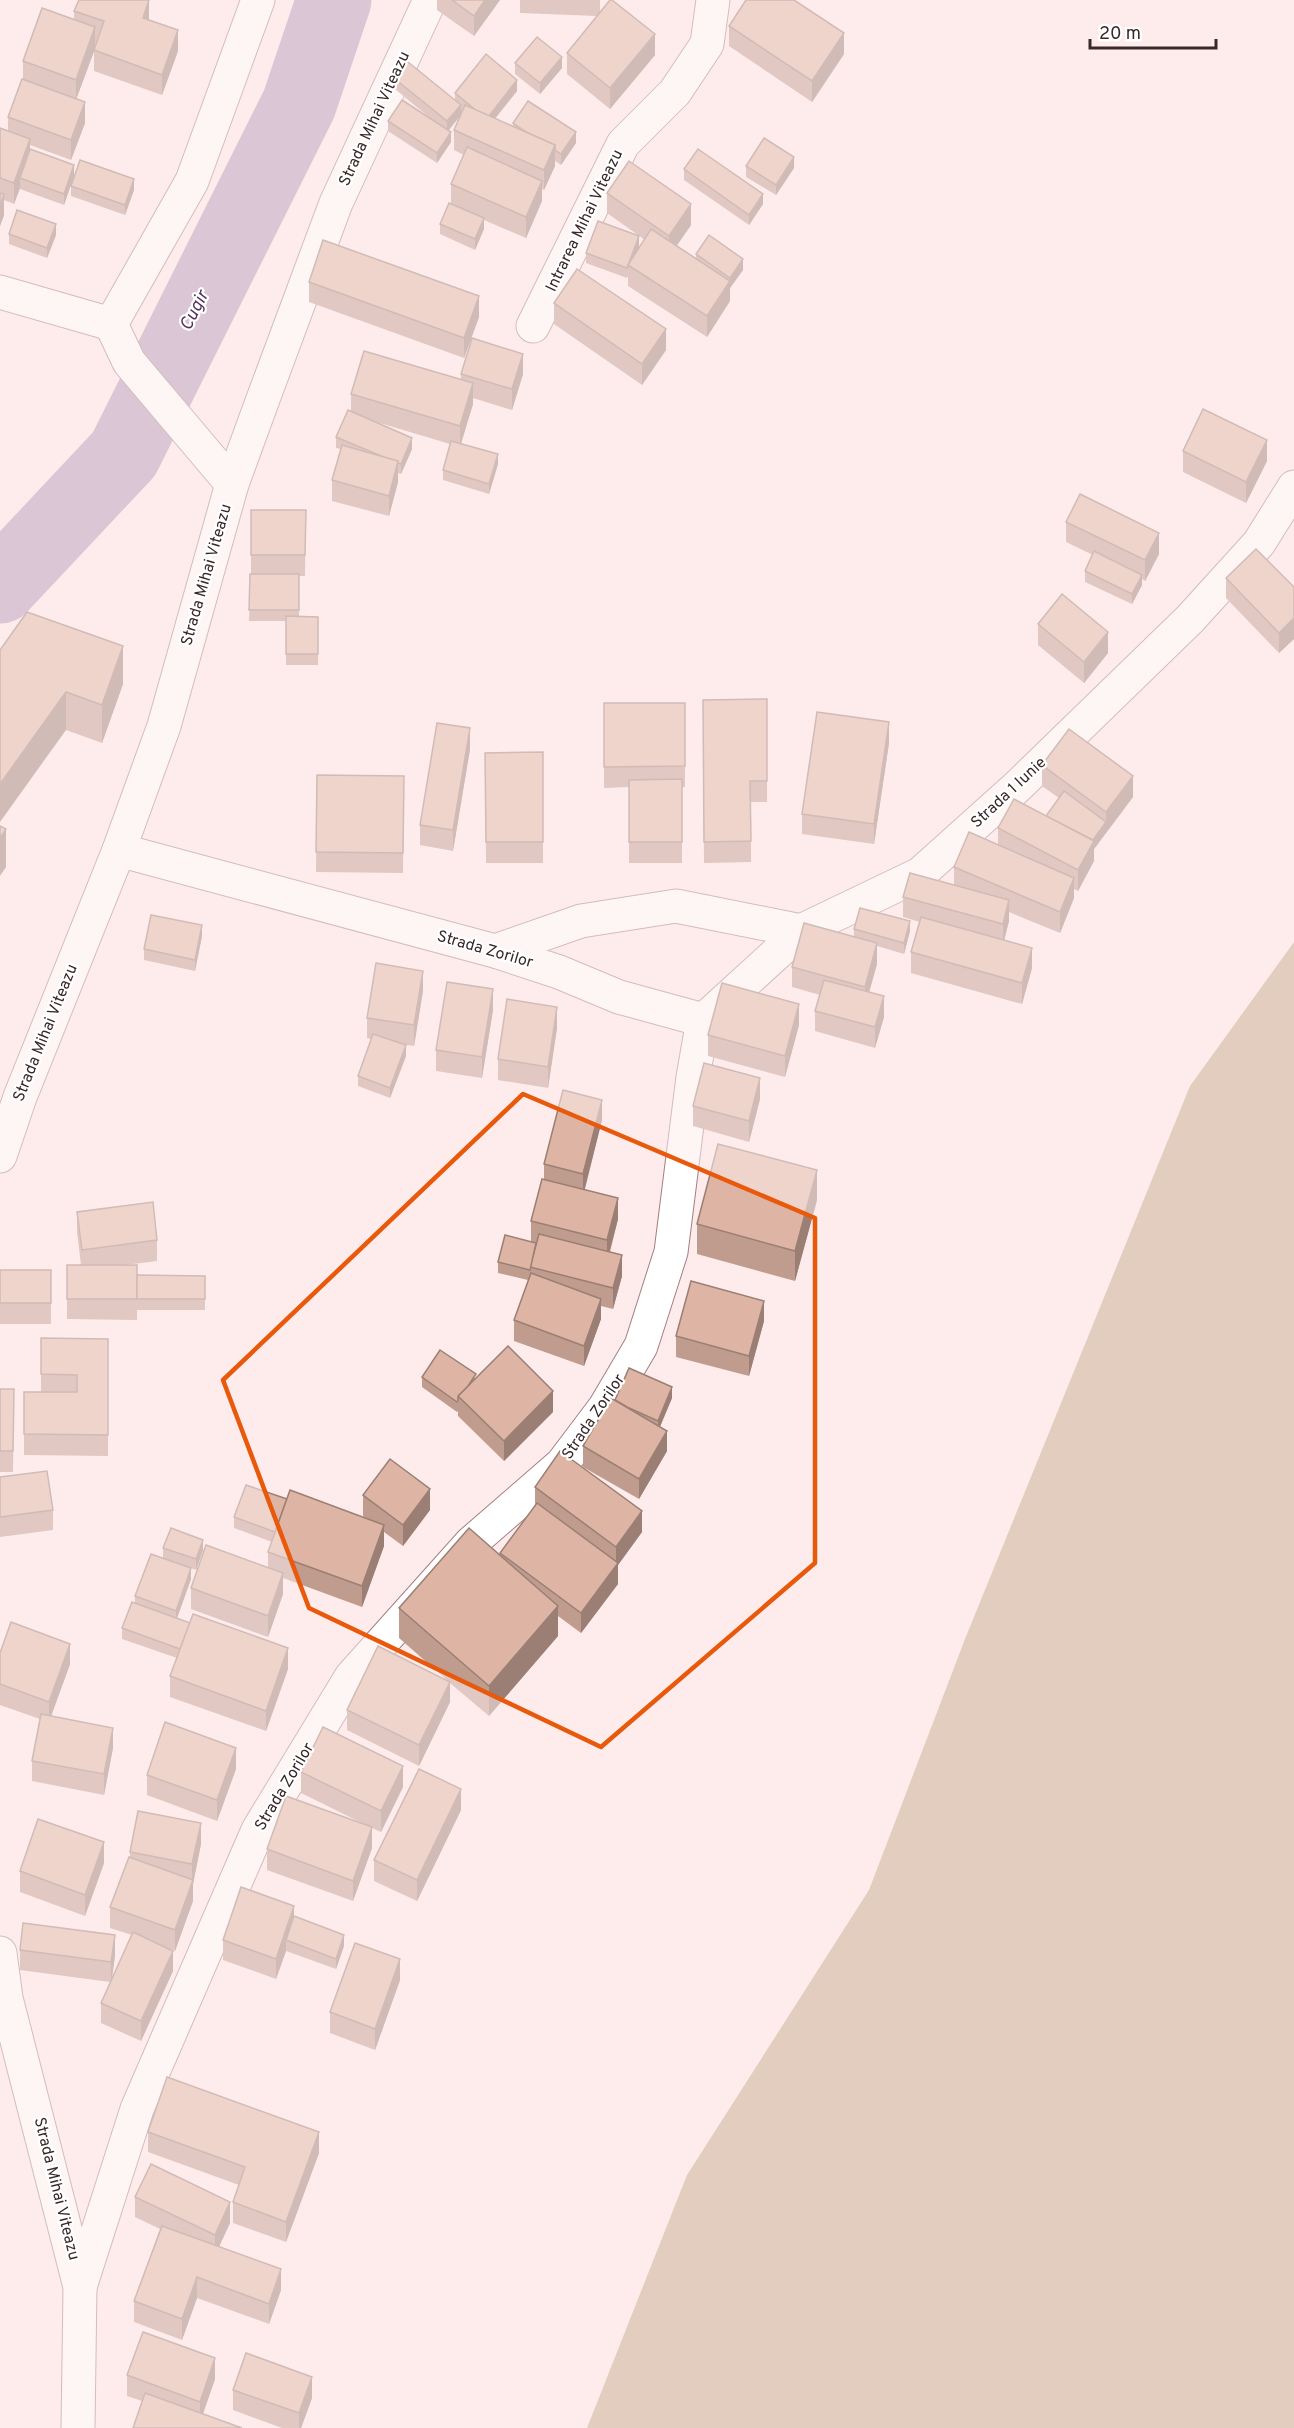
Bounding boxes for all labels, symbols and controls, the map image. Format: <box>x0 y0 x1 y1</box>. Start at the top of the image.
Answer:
scale bar <box>1090 12 1216 50</box>
text: 20 m <box>1099 23 1141 46</box>
street label: Strada Mihai Viteazu <box>335 48 415 190</box>
street label: Intrarea Mihai Viteazu <box>542 147 628 295</box>
water label: Cugir <box>175 285 216 335</box>
street label: Strada Mihai Viteazu <box>177 502 237 648</box>
street label: Strada 1 Iunie <box>967 753 1051 833</box>
street label: Strada Zorilor <box>435 927 535 973</box>
street label: Strada Mihai Viteazu <box>9 961 83 1105</box>
street label: Strada Zorilor <box>558 1370 630 1464</box>
street label: Strada Zorilor <box>251 1739 319 1835</box>
street label: Strada Mihai Viteazu <box>29 2115 83 2263</box>

